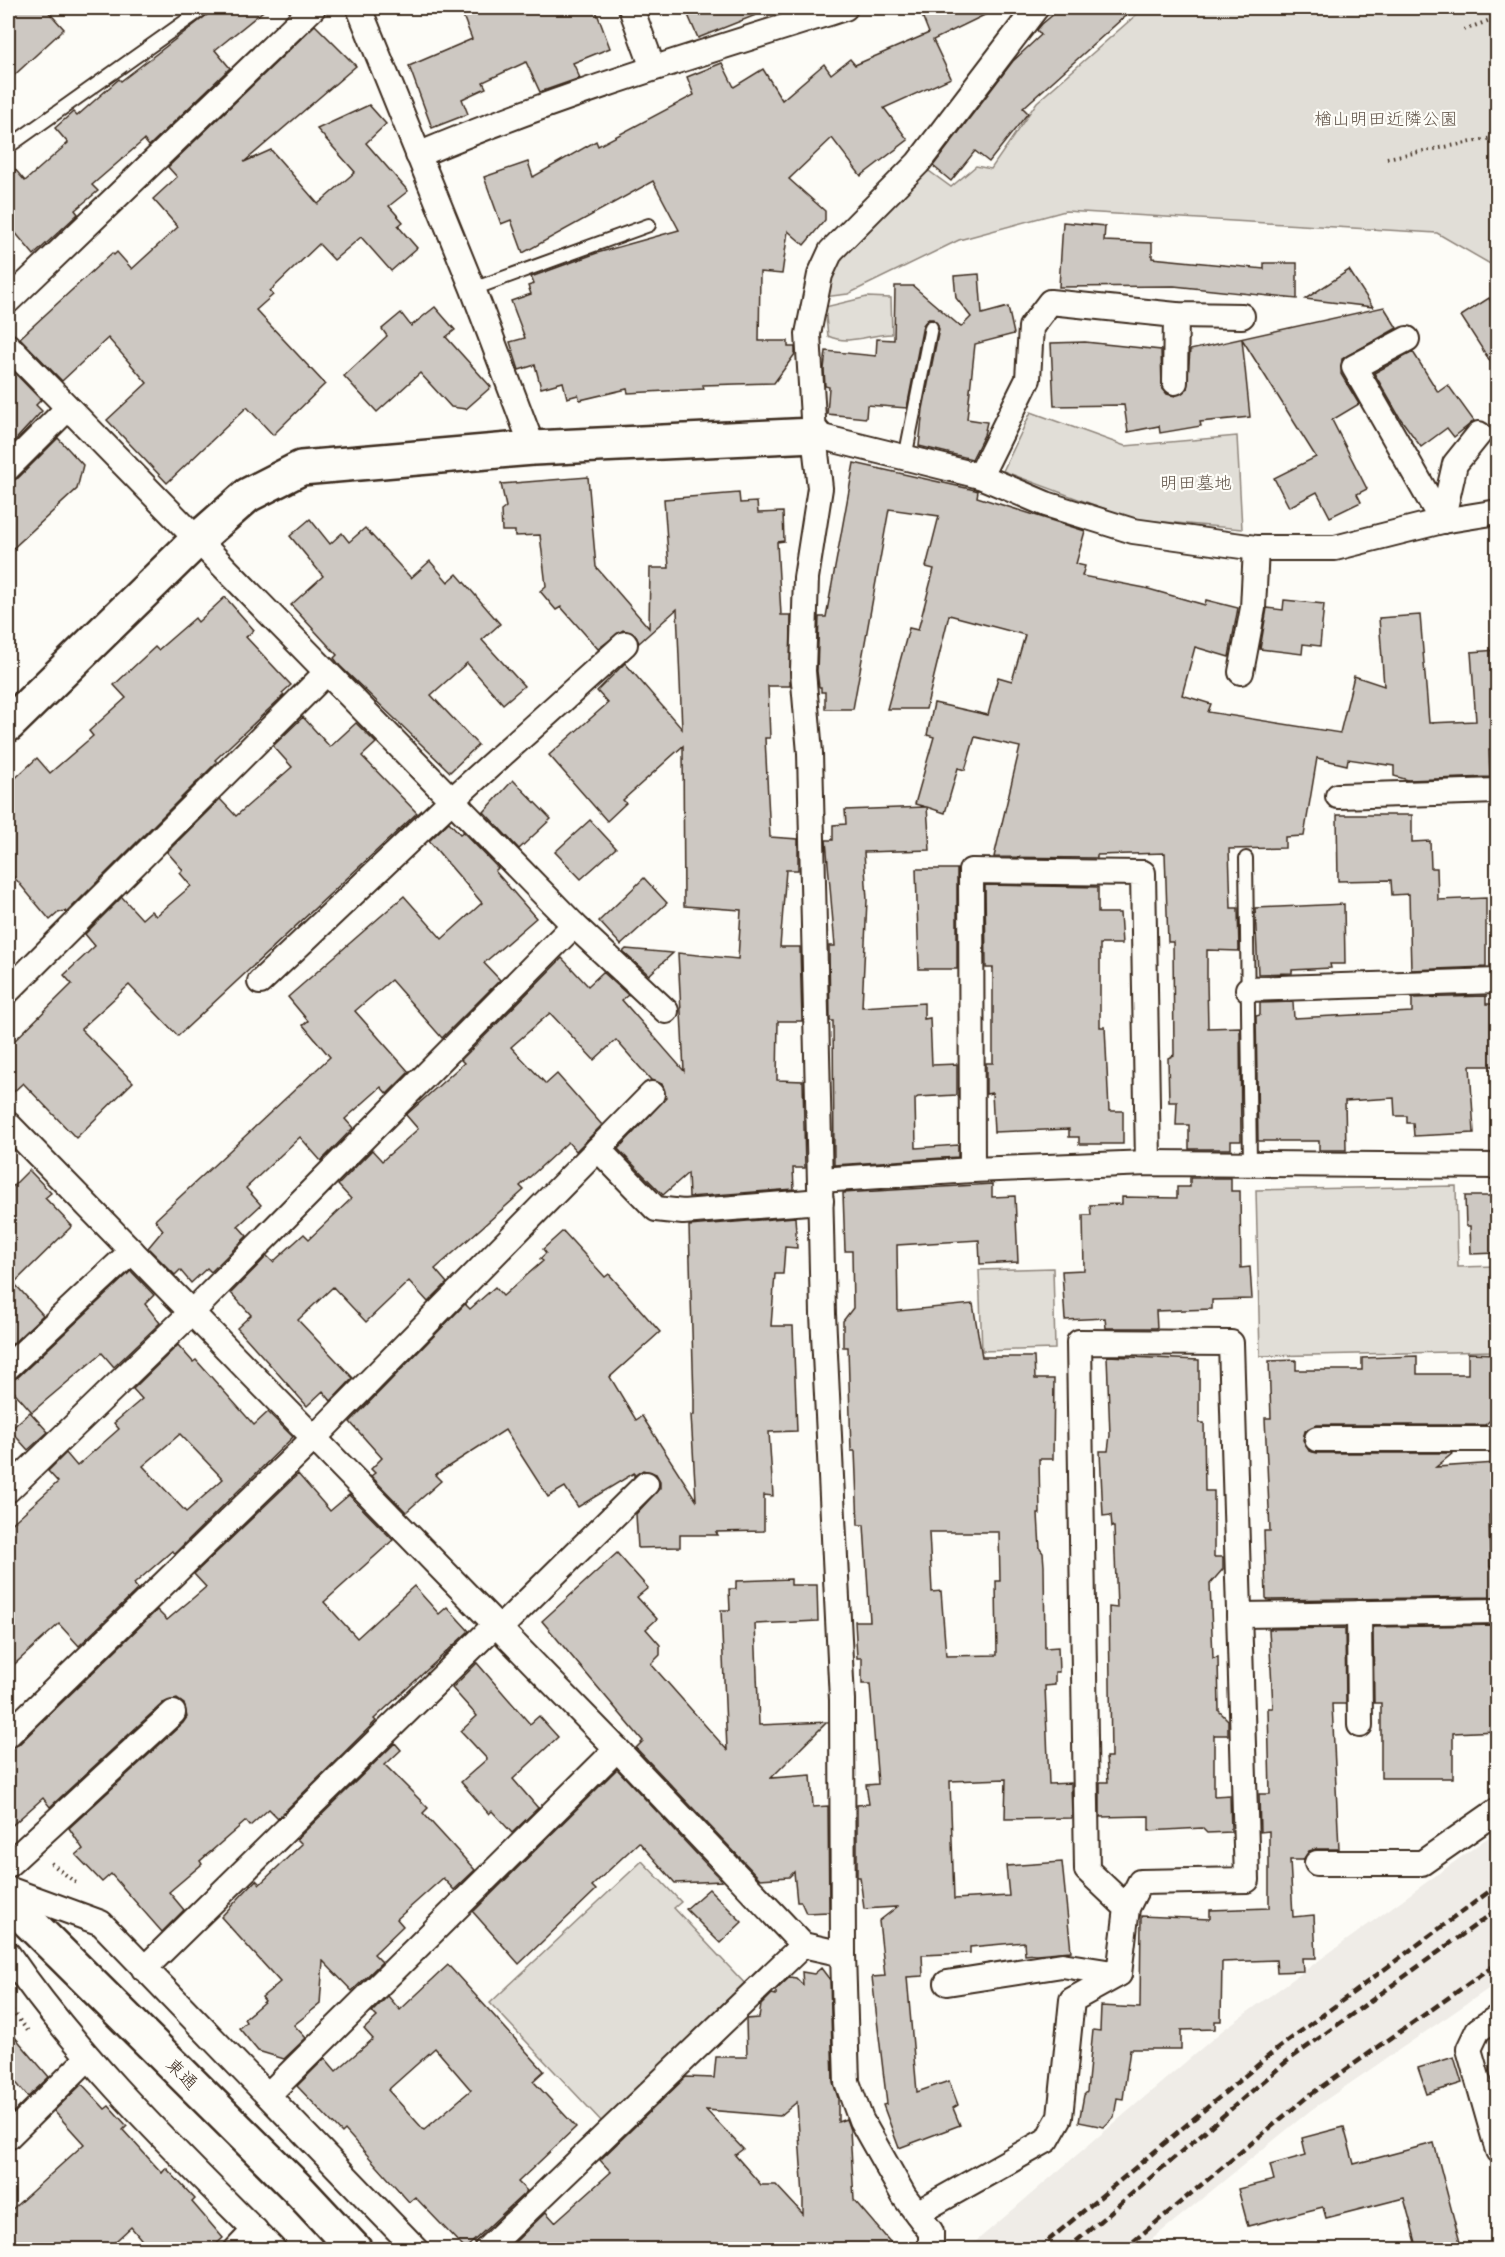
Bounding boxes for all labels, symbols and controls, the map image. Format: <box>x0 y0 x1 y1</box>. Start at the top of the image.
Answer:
park label: 楢山明田近隣公園 <box>1314 108 1458 132</box>
park label: 明田墓地 <box>1160 472 1232 496</box>
street label: 東通 <box>160 2053 203 2096</box>

